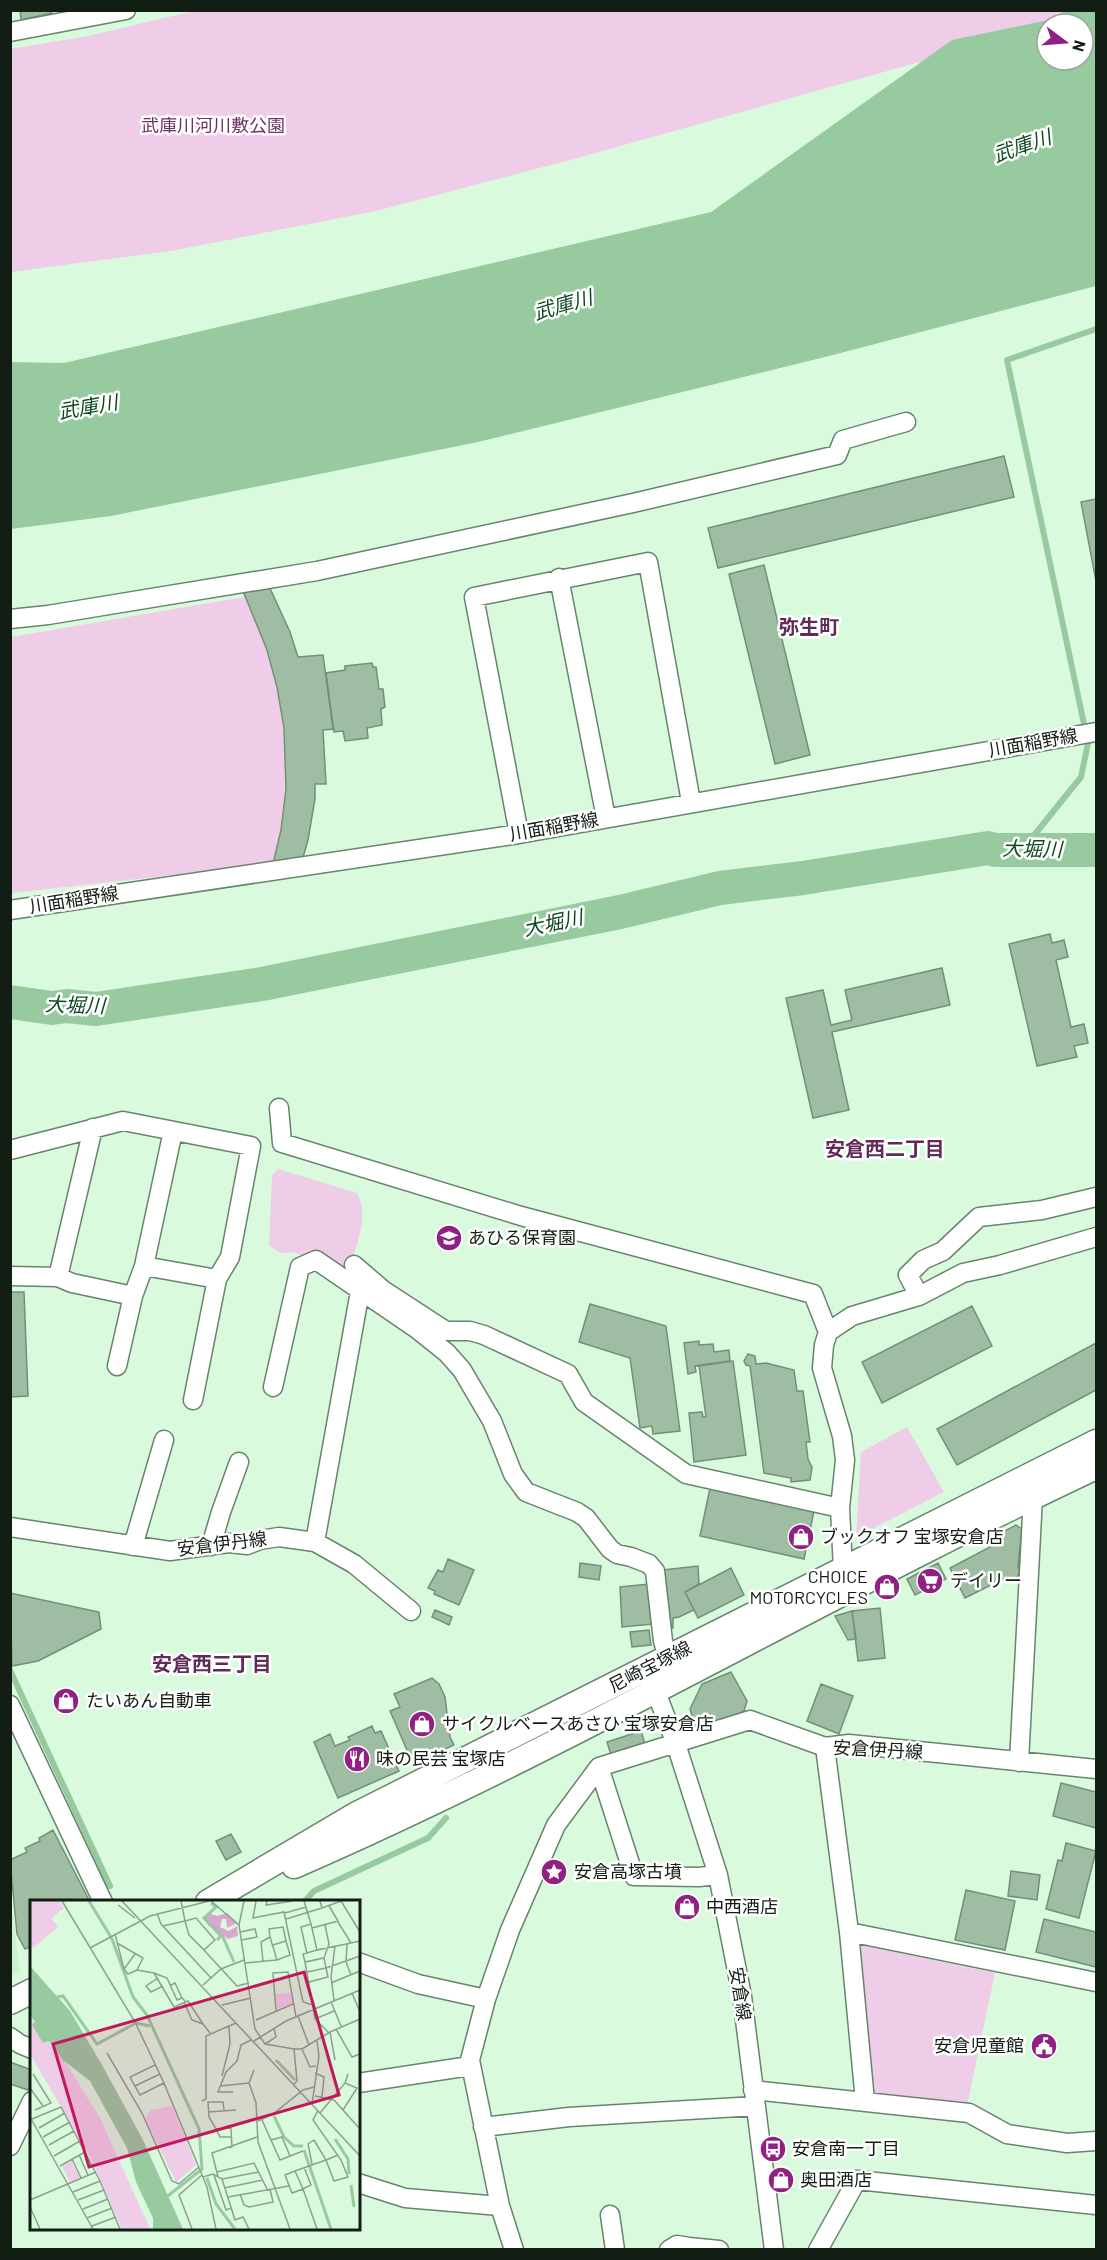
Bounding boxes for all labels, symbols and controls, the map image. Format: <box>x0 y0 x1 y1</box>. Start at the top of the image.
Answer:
north arrow <box>1035 12 1095 72</box>
text: N <box>1069 39 1090 54</box>
park label: 武庫川河川敷公園 <box>141 114 285 136</box>
water label: 武庫川 <box>989 123 1056 166</box>
water label: 武庫川 <box>531 284 597 324</box>
water label: 武庫川 <box>56 389 121 423</box>
district label: 弥生町 <box>779 614 839 638</box>
street label: 川面稲野線 <box>987 723 1079 761</box>
street label: 川面稲野線 <box>508 807 600 845</box>
water label: 大堀川 <box>1002 835 1064 861</box>
street label: 川面稲野線 <box>28 881 120 917</box>
water label: 大堀川 <box>521 904 587 940</box>
water label: 大堀川 <box>45 991 107 1017</box>
district label: 安倉西二丁目 <box>825 1136 945 1160</box>
school or university icon: あひる保育園 <box>434 1223 464 1253</box>
place label: あひる保育園 <box>468 1226 576 1248</box>
shop icon: ブックオフ 宝塚安倉店 <box>786 1522 816 1552</box>
place label: ブックオフ 宝塚安倉店 <box>820 1525 1004 1547</box>
street label: 安倉伊丹線 <box>176 1527 268 1559</box>
place label: CHOICE MOTORCYCLES <box>749 1565 868 1608</box>
supermarket icon: デイリー <box>915 1566 945 1596</box>
place label: デイリー <box>950 1569 1022 1591</box>
shop icon: CHOICE MOTORCYCLES <box>872 1572 902 1602</box>
street label: 尼崎宝塚線 <box>604 1636 695 1696</box>
district label: 安倉西三丁目 <box>152 1651 272 1675</box>
shop icon: たいあん自動車 <box>51 1686 81 1716</box>
place label: たいあん自動車 <box>86 1689 212 1711</box>
shop icon: サイクルベースあさひ 宝塚安倉店 <box>407 1709 437 1739</box>
place label: サイクルベースあさひ 宝塚安倉店 <box>442 1712 714 1734</box>
street label: 安倉伊丹線 <box>833 1736 924 1762</box>
restaurant icon: 味の民芸 宝塚店 <box>342 1744 372 1774</box>
place label: 味の民芸 宝塚店 <box>376 1747 506 1769</box>
place icon: 安倉高塚古墳 <box>539 1857 569 1887</box>
place label: 安倉高塚古墳 <box>574 1860 682 1882</box>
shop icon: 中西酒店 <box>672 1892 702 1922</box>
place label: 中西酒店 <box>706 1895 778 1917</box>
inset map <box>30 1900 360 2230</box>
street label: 安倉線 <box>726 1965 756 2022</box>
public building icon: 安倉児童館 <box>1029 2031 1059 2061</box>
place label: 安倉児童館 <box>934 2034 1024 2056</box>
bus stop icon: 安倉南一丁目 <box>758 2134 788 2164</box>
place label: 安倉南一丁目 <box>792 2137 900 2159</box>
shop icon: 奥田酒店 <box>766 2165 796 2195</box>
place label: 奥田酒店 <box>800 2168 872 2190</box>

